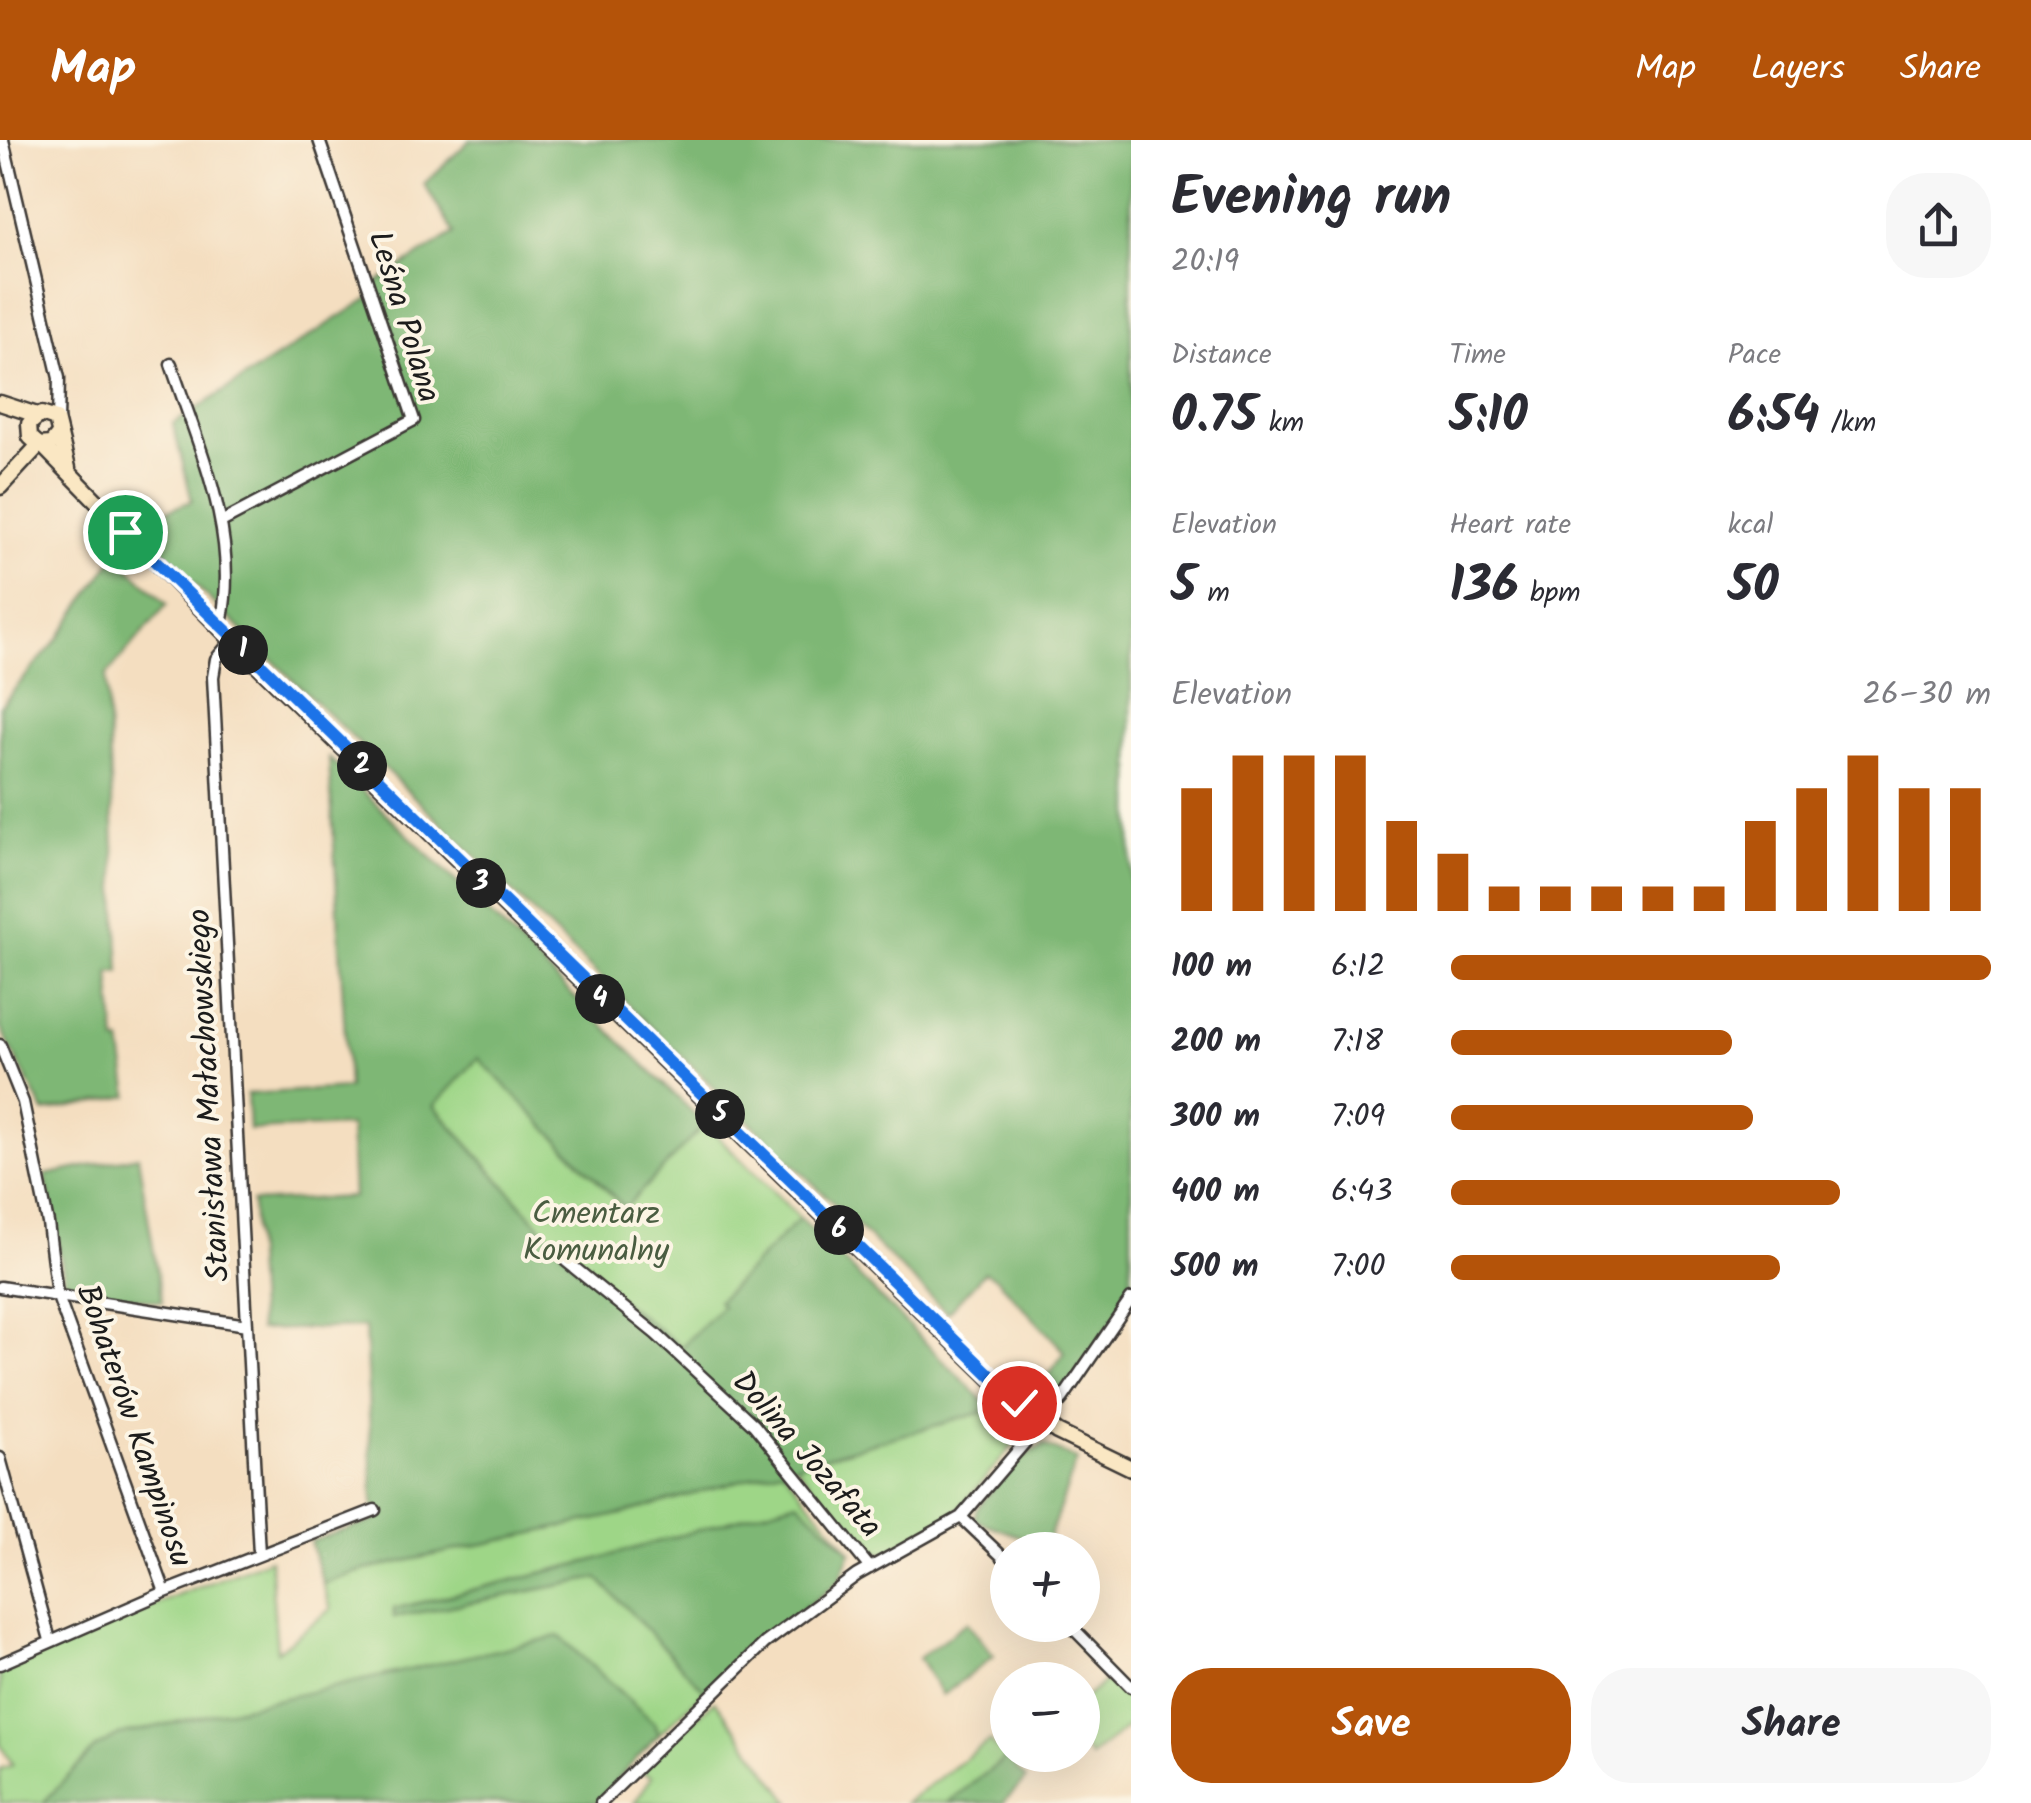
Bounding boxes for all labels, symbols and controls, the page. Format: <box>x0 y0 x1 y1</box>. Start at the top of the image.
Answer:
text: Map <box>50 32 137 108</box>
text: Map <box>1635 42 1696 98</box>
text: Layers <box>1751 42 1845 98</box>
text: Share <box>1900 42 1981 98</box>
text: Evening run <box>1171 156 1451 243</box>
button: share <box>1886 173 1991 278</box>
street label: Leśna Polana <box>353 225 453 409</box>
text: 20:19 <box>1171 237 1239 288</box>
text: Distance <box>1171 333 1272 378</box>
text: Time <box>1449 333 1506 378</box>
text: Pace <box>1728 333 1781 378</box>
text: 0.75 <box>1171 378 1257 458</box>
text: 5:10 <box>1449 378 1528 458</box>
text: 6:54 <box>1728 378 1820 458</box>
text: km <box>1257 401 1304 446</box>
text: /km <box>1820 401 1876 446</box>
pin <box>83 490 168 575</box>
text: Elevation <box>1171 503 1277 548</box>
text: Heart rate <box>1449 503 1571 548</box>
text: kcal <box>1728 503 1773 548</box>
icon: arrive <box>98 505 153 560</box>
text: 5 <box>1171 548 1196 628</box>
text: 136 <box>1449 548 1519 628</box>
text: 50 <box>1728 548 1779 628</box>
text: m <box>1196 571 1230 616</box>
text: bpm <box>1519 571 1581 616</box>
pin: 1 <box>218 625 268 675</box>
text: 1 <box>239 627 247 672</box>
text: Elevation <box>1171 670 1292 721</box>
text: 26–30 m <box>1863 670 1991 721</box>
pin: 2 <box>337 741 387 791</box>
text: 2 <box>354 743 370 788</box>
pin: 3 <box>456 858 506 908</box>
text: 3 <box>473 860 489 905</box>
street label: Stanisława Małachowskiego <box>175 907 245 1283</box>
text: 100 m <box>1171 942 1252 993</box>
text: 6:12 <box>1331 942 1385 993</box>
pin: 4 <box>575 974 625 1024</box>
text: 4 <box>592 976 608 1021</box>
text: 200 m <box>1171 1017 1261 1068</box>
text: 7:18 <box>1331 1017 1383 1068</box>
pin: 5 <box>695 1089 745 1139</box>
text: 5 <box>713 1091 727 1136</box>
text: 300 m <box>1171 1092 1260 1143</box>
text: 7:09 <box>1331 1092 1385 1143</box>
text: 400 m <box>1171 1167 1260 1218</box>
text: 6:43 <box>1331 1167 1393 1218</box>
park label: Cmentarz Komunalny <box>523 1189 670 1277</box>
pin: 6 <box>814 1205 864 1255</box>
text: 6 <box>831 1207 847 1252</box>
text: 500 m <box>1171 1242 1259 1293</box>
text: 7:00 <box>1331 1242 1386 1293</box>
street label: Bohaterów Kampinosu <box>61 1278 205 1574</box>
street label: Dolina Jozafata <box>718 1360 894 1550</box>
pin <box>977 1361 1062 1446</box>
icon: check <box>992 1376 1047 1431</box>
map controls <box>990 1532 1100 1772</box>
button: + <box>990 1532 1100 1642</box>
button: − <box>990 1662 1100 1772</box>
button: Save <box>1171 1668 1571 1783</box>
button: Share <box>1591 1668 1991 1783</box>

